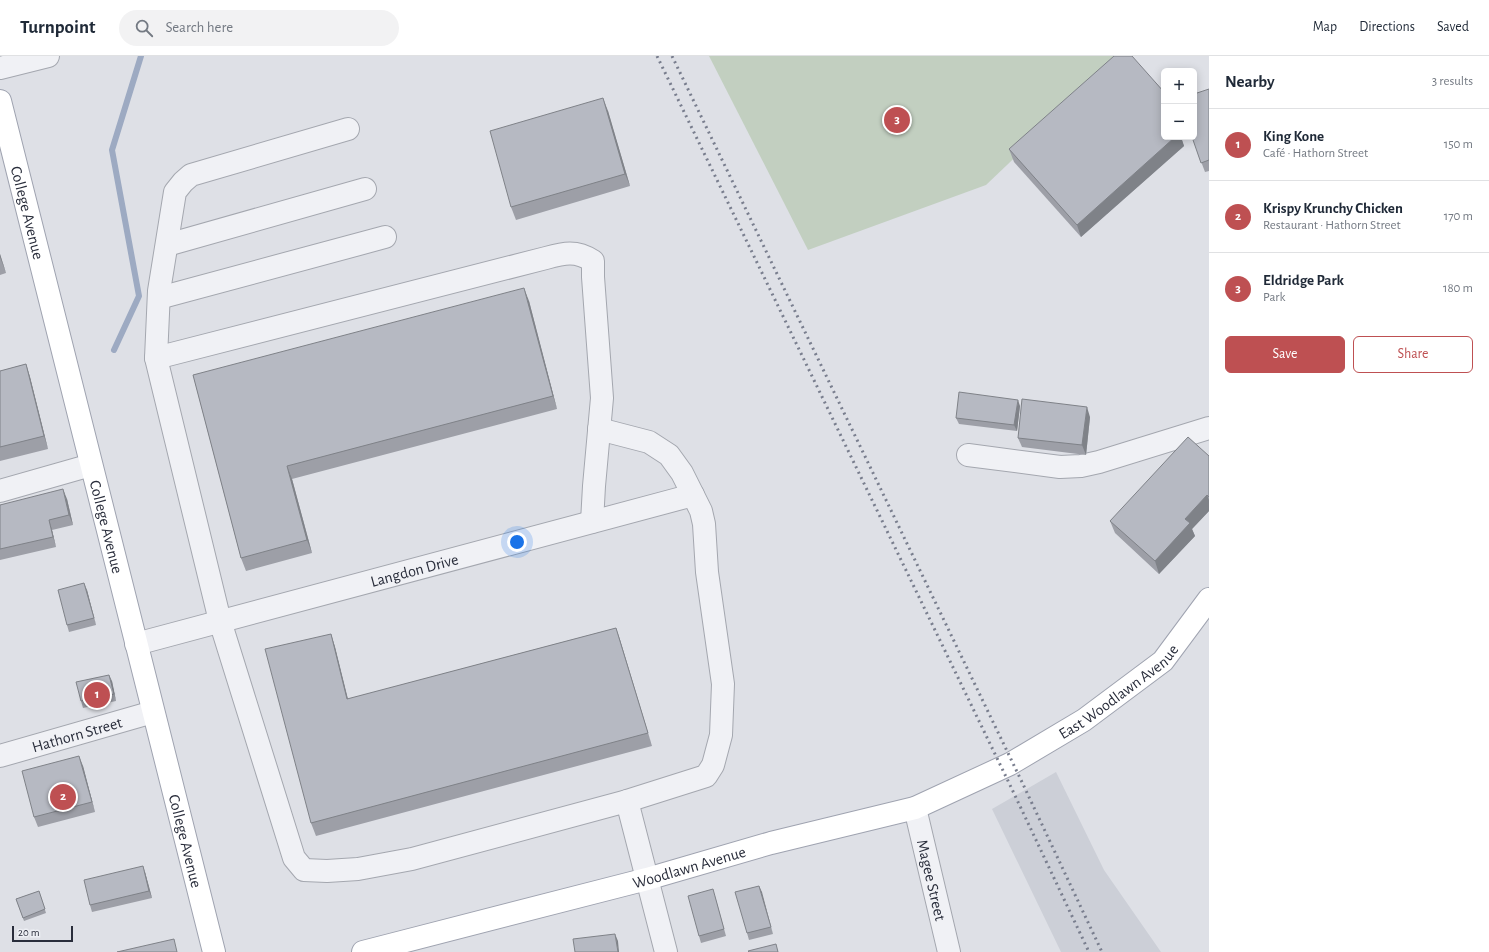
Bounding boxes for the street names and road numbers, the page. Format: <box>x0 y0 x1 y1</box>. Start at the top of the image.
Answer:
street label: College Avenue <box>8 164 46 261</box>
street label: College Avenue <box>87 479 125 575</box>
street label: Langdon Drive <box>369 551 460 590</box>
street label: East Woodlawn Avenue <box>1056 642 1181 742</box>
street label: Hathorn Street <box>30 714 124 755</box>
street label: College Avenue <box>166 793 205 889</box>
street label: Magee Street <box>914 838 948 922</box>
street label: Woodlawn Avenue <box>631 844 748 891</box>

